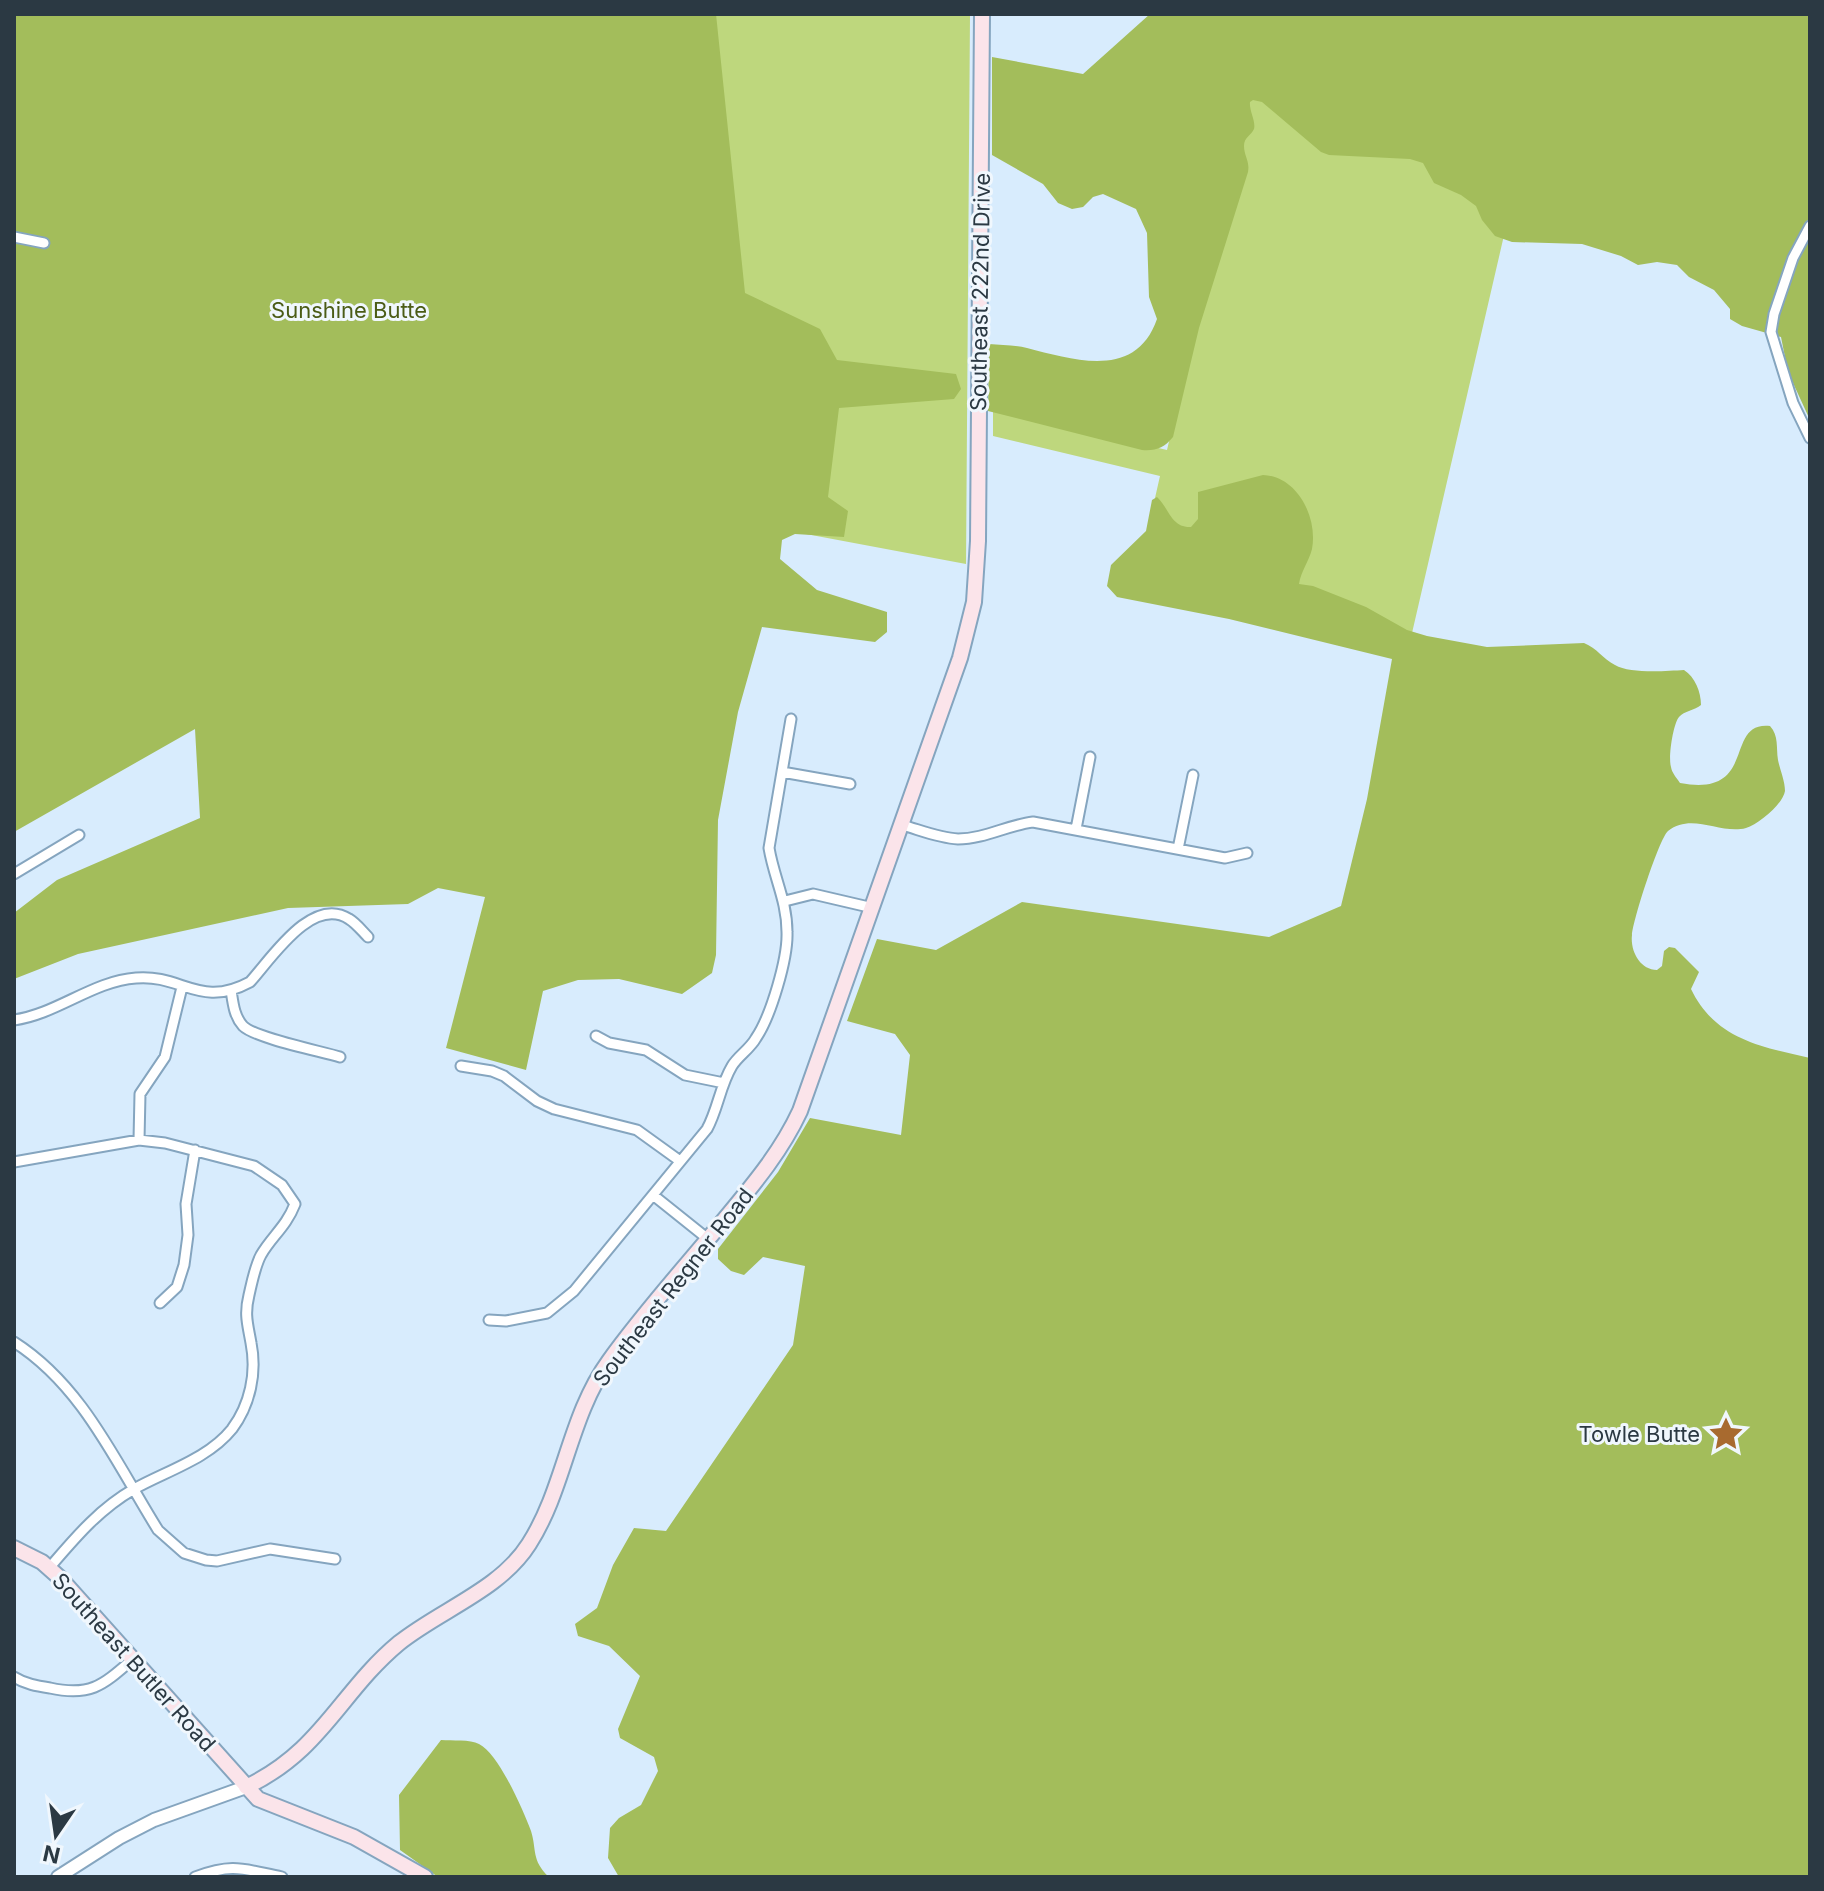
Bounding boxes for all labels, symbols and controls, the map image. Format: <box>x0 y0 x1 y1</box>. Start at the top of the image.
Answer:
street label: Southeast 222nd Drive <box>965 173 995 411</box>
park label: Sunshine Butte <box>271 297 427 323</box>
street label: Southeast Regner Road <box>588 1183 758 1391</box>
place icon: Towle Butte <box>1707 1415 1745 1453</box>
place label: Towle Butte <box>1579 1421 1700 1447</box>
street label: Southeast Butler Road <box>47 1567 221 1757</box>
north arrow <box>16 1795 96 1875</box>
text: N <box>40 1840 63 1869</box>

